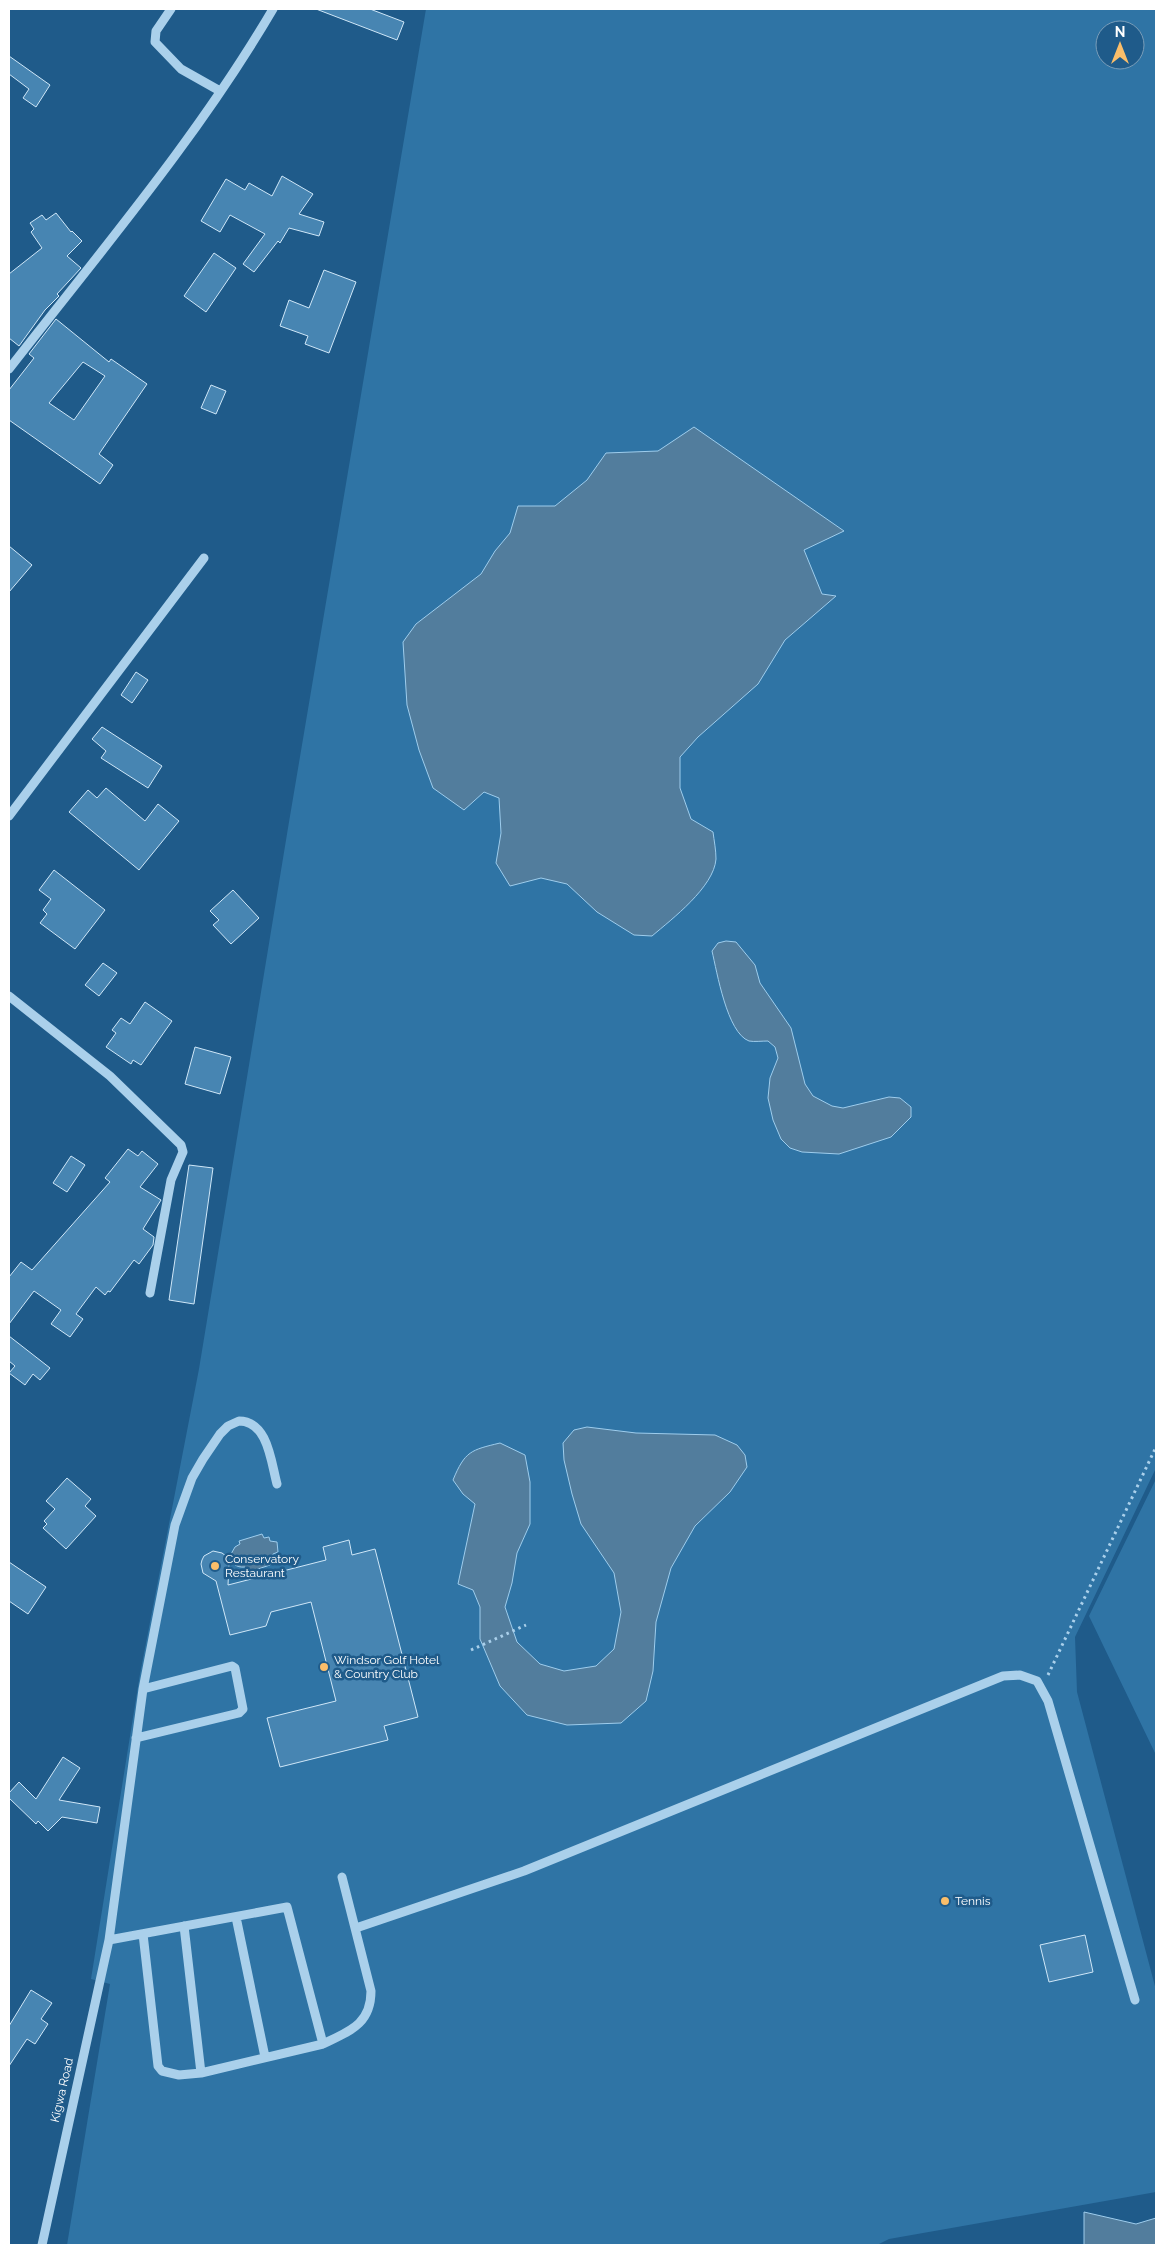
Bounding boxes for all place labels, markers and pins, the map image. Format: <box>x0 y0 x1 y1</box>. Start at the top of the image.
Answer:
place label: Conservatory Restaurant <box>225 1552 299 1580</box>
marker: Conservatory Restaurant <box>209 1560 221 1572</box>
place label: Windsor Golf Hotel & Country Club <box>334 1653 440 1681</box>
marker: Windsor Golf Hotel & Country Club <box>318 1661 330 1673</box>
place label: Tennis <box>955 1894 991 1908</box>
marker: Tennis <box>939 1895 951 1907</box>

